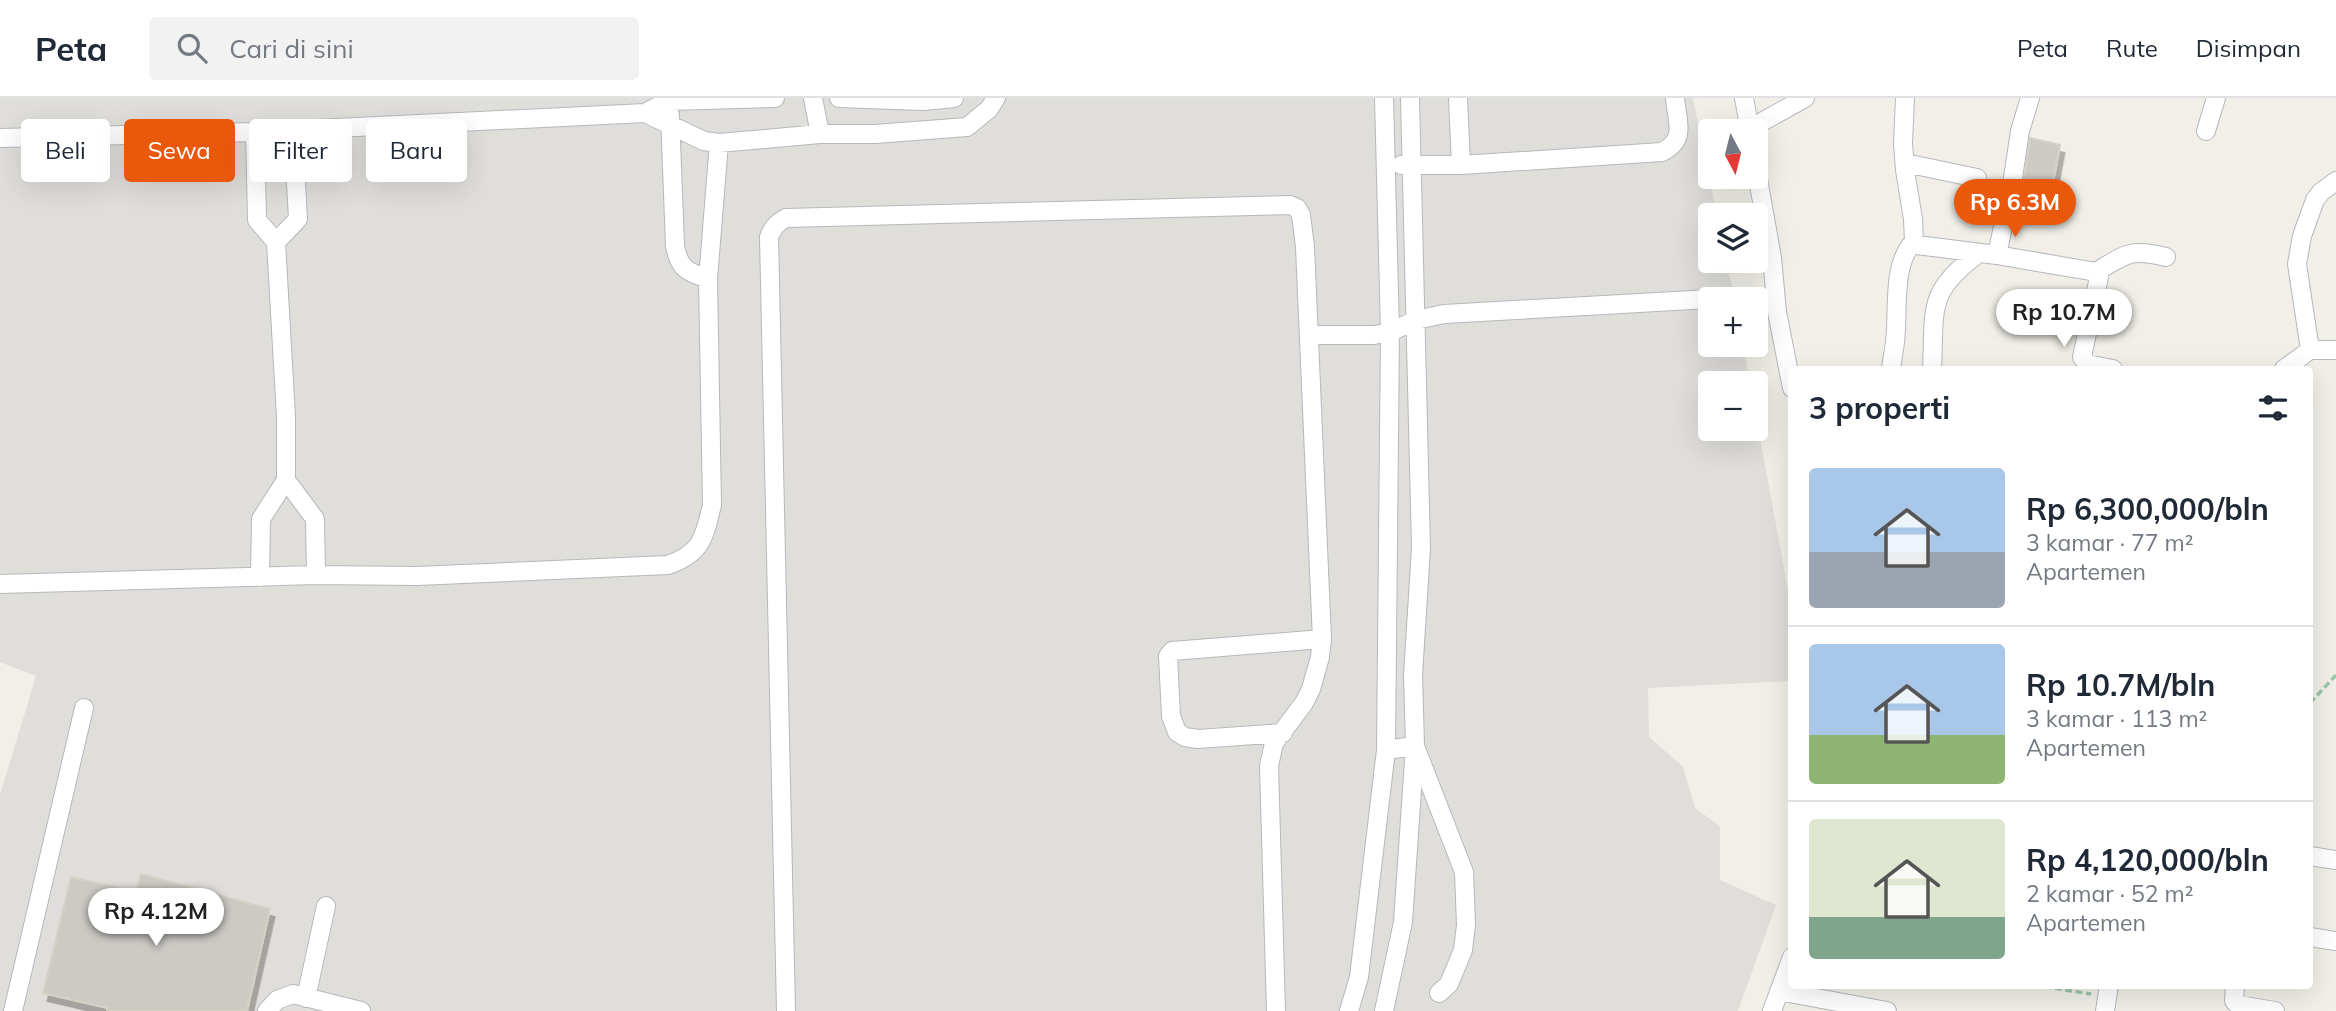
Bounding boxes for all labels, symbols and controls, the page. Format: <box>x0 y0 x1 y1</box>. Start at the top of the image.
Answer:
search box <box>149 17 639 80</box>
text: Peta <box>35 28 107 69</box>
icon: search <box>173 29 211 67</box>
text: Cari di sini <box>229 32 354 65</box>
text: Peta <box>2017 33 2068 63</box>
text: Rute <box>2106 33 2158 63</box>
text: Disimpan <box>2196 33 2301 63</box>
chip: Beli <box>21 119 110 182</box>
chip: Sewa <box>124 119 235 182</box>
chip: Filter <box>249 119 352 182</box>
chip: Baru <box>366 119 467 182</box>
north arrow <box>1698 119 1768 189</box>
map controls <box>1698 119 1768 441</box>
pin: Rp 6.3M <box>1950 180 2080 239</box>
text: Rp 6.3M <box>1970 187 2060 216</box>
button: layers <box>1698 203 1768 273</box>
button: + <box>1698 287 1768 357</box>
pin: Rp 10.7M <box>1992 289 2136 349</box>
text: Rp 10.7M <box>2012 297 2116 326</box>
button: − <box>1698 371 1768 441</box>
text: 3 properti <box>1809 389 1950 427</box>
icon: filters <box>2254 389 2292 427</box>
text: Rp 6,300,000/bln <box>2026 490 2269 528</box>
icon: home <box>1865 496 1949 580</box>
text: 3 kamar · 77 m² <box>2026 528 2194 557</box>
text: Apartemen <box>2026 557 2146 586</box>
text: Rp 10.7M/bln <box>2026 666 2215 704</box>
icon: home <box>1865 672 1949 756</box>
text: 3 kamar · 113 m² <box>2026 704 2207 733</box>
text: Apartemen <box>2026 733 2146 762</box>
text: Rp 4,120,000/bln <box>2026 841 2269 879</box>
icon: home <box>1865 847 1949 931</box>
text: 2 kamar · 52 m² <box>2026 879 2194 908</box>
pin: Rp 4.12M <box>84 888 228 948</box>
text: Rp 4.12M <box>104 896 208 925</box>
text: Apartemen <box>2026 908 2146 937</box>

